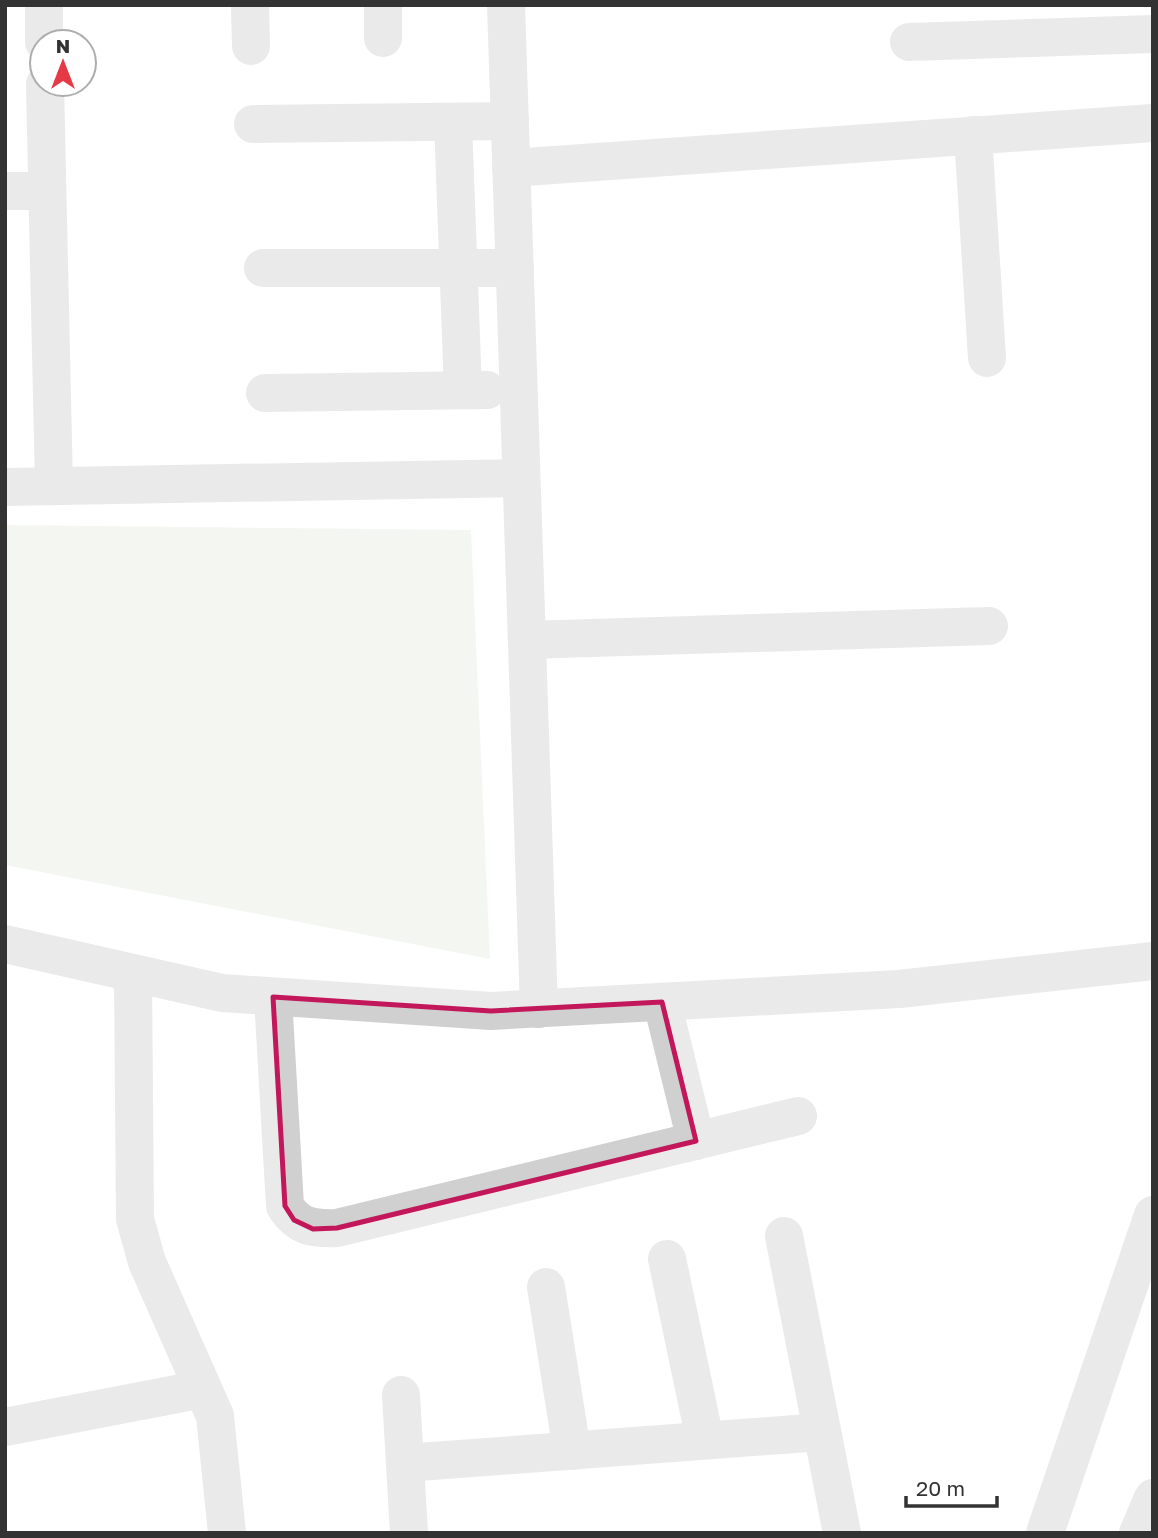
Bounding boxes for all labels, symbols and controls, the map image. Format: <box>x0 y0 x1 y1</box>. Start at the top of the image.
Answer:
north arrow <box>28 28 98 98</box>
text: N <box>56 34 70 57</box>
scale bar <box>906 1464 997 1508</box>
text: 20 m <box>916 1475 965 1501</box>

